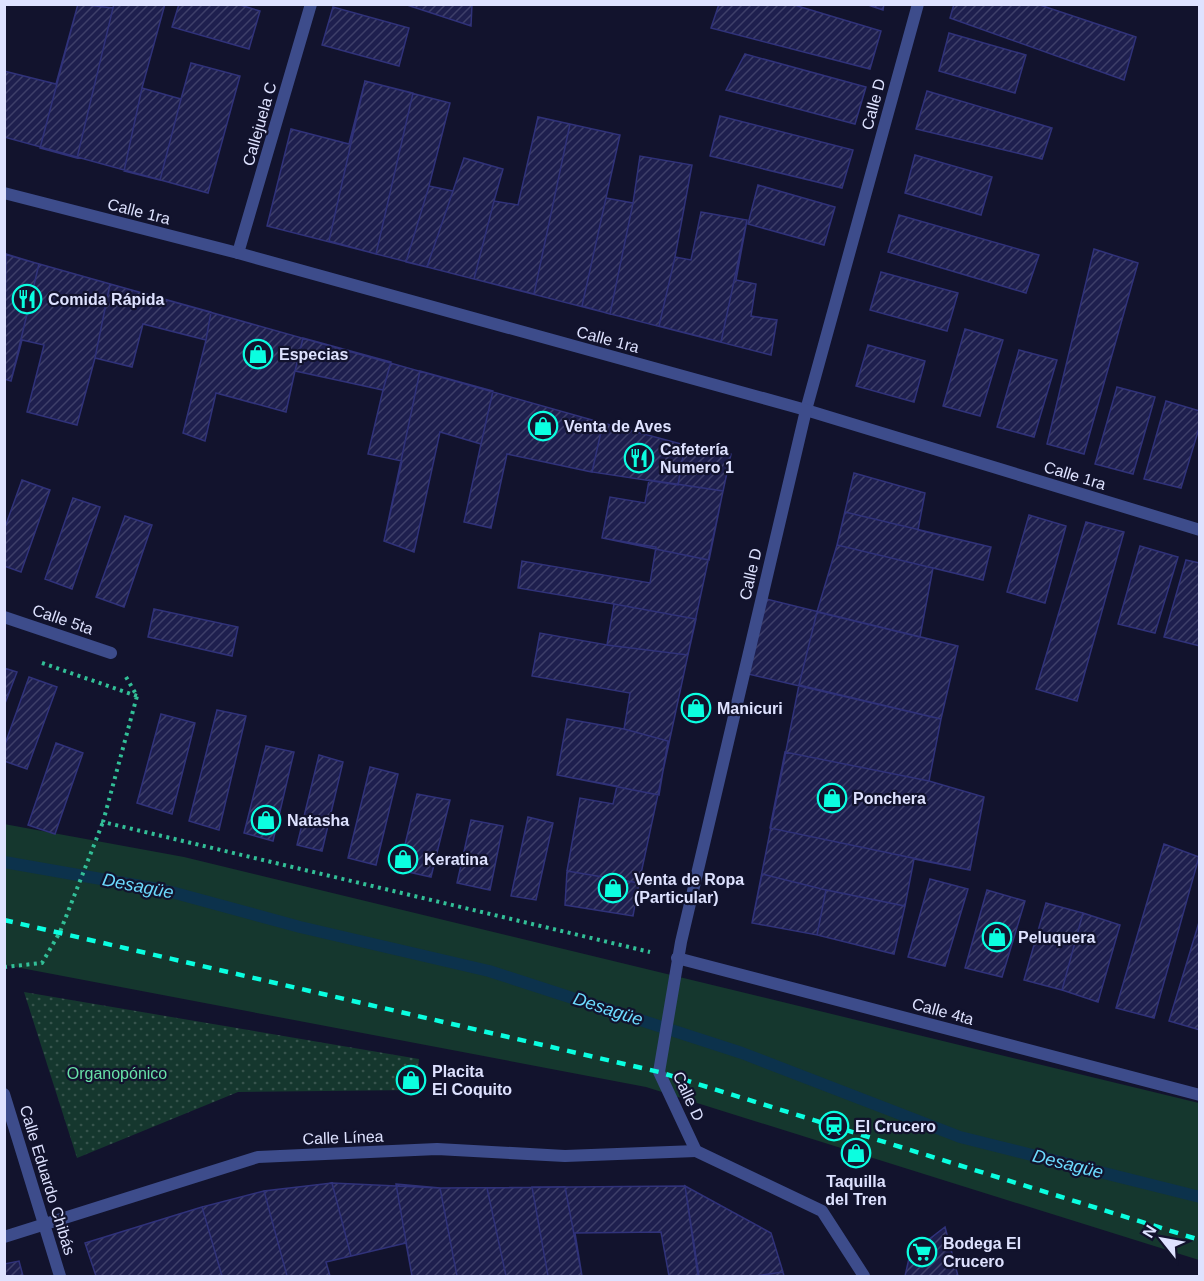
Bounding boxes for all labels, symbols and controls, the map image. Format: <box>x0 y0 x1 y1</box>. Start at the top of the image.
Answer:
street label: Calle D <box>858 77 888 132</box>
street label: Callejuela C <box>239 80 280 168</box>
street label: Calle 1ra <box>106 195 172 228</box>
restaurant icon: Comida Rápida <box>11 283 43 315</box>
place label: Comida Rápida <box>48 291 165 308</box>
street label: Calle 1ra <box>575 323 641 356</box>
shop icon: Especias <box>242 338 274 370</box>
place label: Especias <box>279 346 348 363</box>
shop icon: Venta de Aves <box>527 410 559 442</box>
place label: Venta de Aves <box>564 418 671 435</box>
place label: Cafetería Numero 1 <box>660 441 734 476</box>
restaurant icon: Cafetería Numero 1 <box>623 442 655 474</box>
street label: Calle 1ra <box>1042 458 1108 493</box>
street label: Calle D <box>736 547 765 602</box>
street label: Calle 5ta <box>30 601 96 638</box>
shop icon: Manicuri <box>680 692 712 724</box>
place label: Manicuri <box>717 700 783 717</box>
shop icon: Ponchera <box>816 782 848 814</box>
place label: Ponchera <box>853 790 926 807</box>
shop icon: Natasha <box>250 804 282 836</box>
place label: Natasha <box>287 812 349 829</box>
shop icon: Keratina <box>387 843 419 875</box>
place label: Keratina <box>424 851 488 868</box>
water label: Desagüe <box>101 869 175 903</box>
place label: Venta de Ropa (Particular) <box>634 871 744 906</box>
shop icon: Venta de Ropa (Particular) <box>597 872 629 904</box>
shop icon: Peluquera <box>981 921 1013 953</box>
place label: Peluquera <box>1018 929 1095 946</box>
water label: Desagüe <box>571 988 645 1030</box>
street label: Calle 4ta <box>910 995 976 1028</box>
place label: Placita El Coquito <box>432 1063 512 1098</box>
shop icon: Placita El Coquito <box>395 1064 427 1096</box>
park label: Organopónico <box>67 1065 167 1082</box>
street label: Calle D <box>670 1069 707 1124</box>
street label: Calle Eduardo Chibás <box>17 1103 78 1257</box>
station icon: El Crucero <box>818 1110 850 1142</box>
place label: El Crucero <box>855 1118 936 1135</box>
street label: Calle Línea <box>302 1128 384 1147</box>
shop icon: Taquilla del Tren <box>840 1137 872 1169</box>
water label: Desagüe <box>1031 1146 1105 1182</box>
place label: Taquilla del Tren <box>825 1173 887 1208</box>
north arrow <box>1132 1209 1192 1269</box>
text: N <box>1139 1222 1160 1241</box>
place label: Bodega El Crucero <box>943 1235 1021 1270</box>
supermarket icon: Bodega El Crucero <box>906 1236 938 1268</box>

